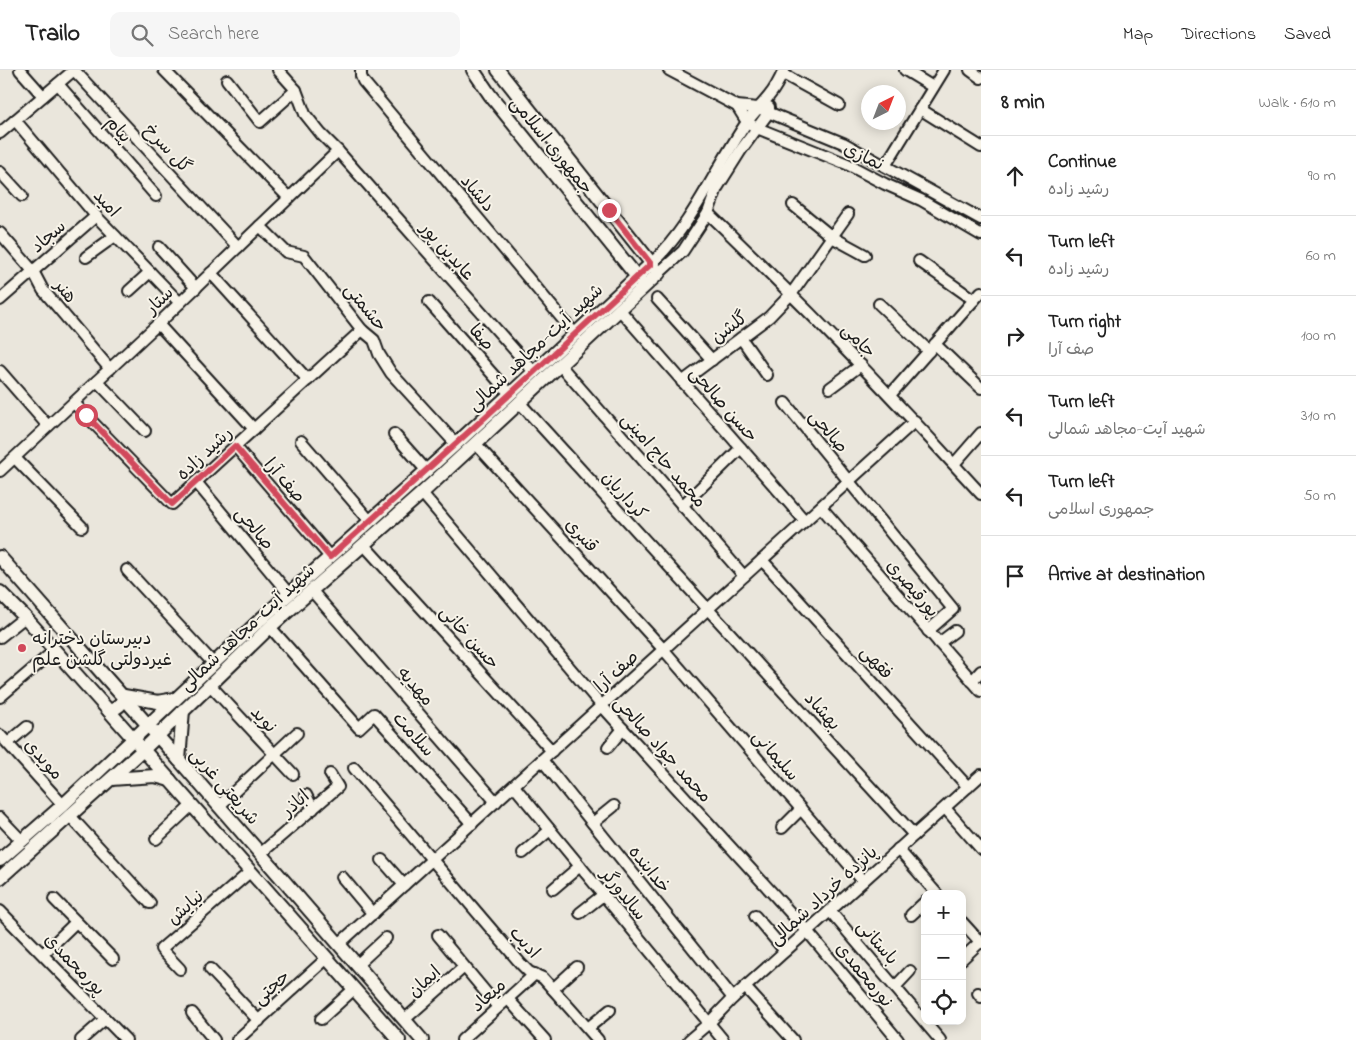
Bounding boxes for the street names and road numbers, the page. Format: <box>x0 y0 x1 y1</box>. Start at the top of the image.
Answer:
street label: جمهوری اسلامی <box>503 92 598 201</box>
street label: پیام <box>98 111 137 150</box>
street label: گل سرخ <box>137 119 197 180</box>
street label: نمازی <box>838 137 888 179</box>
street label: دلشاد <box>453 170 500 219</box>
street label: امید <box>86 185 125 224</box>
street label: سجاد <box>26 215 73 260</box>
street label: عابدین پور <box>412 216 480 287</box>
street label: هنر <box>46 273 82 310</box>
street label: حشمتی <box>337 278 392 338</box>
street label: شهید آیت-مجاهد شمالی <box>463 279 610 418</box>
street label: ستار <box>139 281 181 323</box>
street label: گلشن <box>706 306 754 351</box>
street label: جامی <box>834 318 881 365</box>
street label: صفا <box>461 319 500 357</box>
street label: حسن صالحی <box>682 362 763 449</box>
street label: صالحی <box>802 405 853 460</box>
street label: محمد حاج امینی <box>614 408 711 515</box>
street label: رشید زاده <box>171 421 239 487</box>
street label: صف آرا <box>257 453 310 509</box>
street label: کرداریان <box>595 466 653 527</box>
street label: صالحی <box>228 502 279 557</box>
street label: قنبری <box>558 513 603 559</box>
street label: پورقیصری <box>879 555 944 624</box>
street label: شهید آیت-مجاهد شمالی <box>175 559 322 698</box>
street label: حسن خانی <box>433 600 504 676</box>
street label: فقهی <box>853 640 898 686</box>
street label: صف آرا <box>589 645 645 700</box>
street label: مهدیه <box>390 662 439 713</box>
street label: بهشاد <box>797 687 846 737</box>
street label: محمد جواد صالحی <box>606 691 717 810</box>
street label: نوید <box>243 701 282 740</box>
street label: سلامت <box>385 707 440 764</box>
street label: سلیمانی <box>745 725 804 788</box>
street label: مویدی <box>17 734 68 787</box>
street label: شریعتی غربی <box>182 743 265 832</box>
street label: اباذر <box>275 785 316 826</box>
street label: خدابنده <box>621 841 676 900</box>
street label: پانزده خرداد شمالی <box>764 841 884 952</box>
street label: سالدورگر <box>592 862 652 927</box>
street label: نیایش <box>162 885 210 932</box>
street label: باستانی <box>850 915 903 972</box>
street label: ادیب <box>502 921 545 965</box>
street label: پورمحمدی <box>37 928 110 1003</box>
street label: نورمحمدی <box>828 938 899 1015</box>
street label: ایمان <box>403 960 448 1005</box>
street label: حجتی <box>248 965 297 1012</box>
street label: میعاد <box>466 974 513 1019</box>

